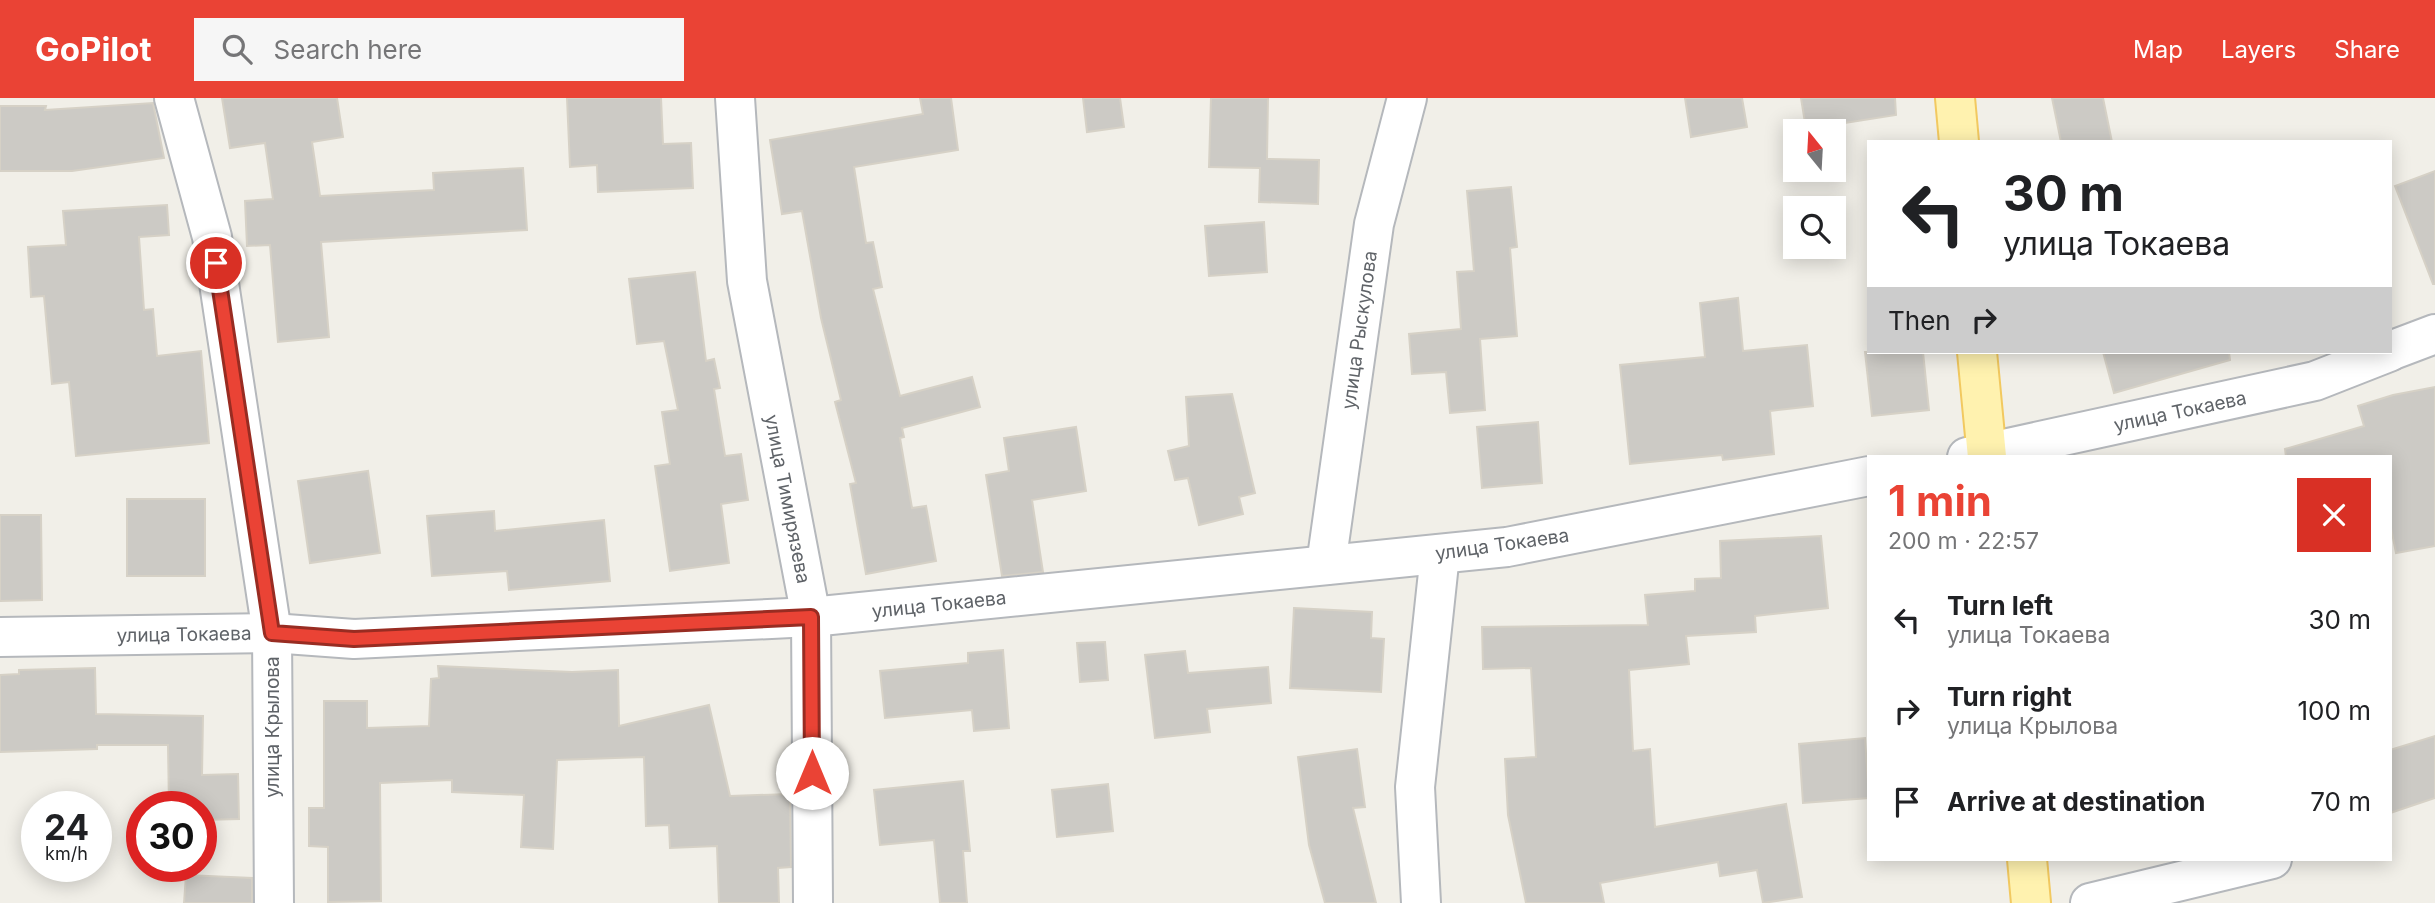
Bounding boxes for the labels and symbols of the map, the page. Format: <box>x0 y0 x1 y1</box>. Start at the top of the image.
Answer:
north arrow <box>1783 119 1846 182</box>
pin <box>186 233 246 293</box>
street label: улица Рыскулова <box>1337 249 1382 411</box>
street label: улица Токаева <box>2112 386 2249 437</box>
street label: улица Тимирязева <box>760 413 815 586</box>
street label: улица Токаева <box>1434 524 1570 565</box>
street label: улица Токаева <box>871 586 1007 623</box>
street label: улица Токаева <box>116 622 252 647</box>
street label: улица Крылова <box>261 656 284 798</box>
position arrow <box>775 736 849 810</box>
speed limit sign: 30 <box>126 791 217 882</box>

